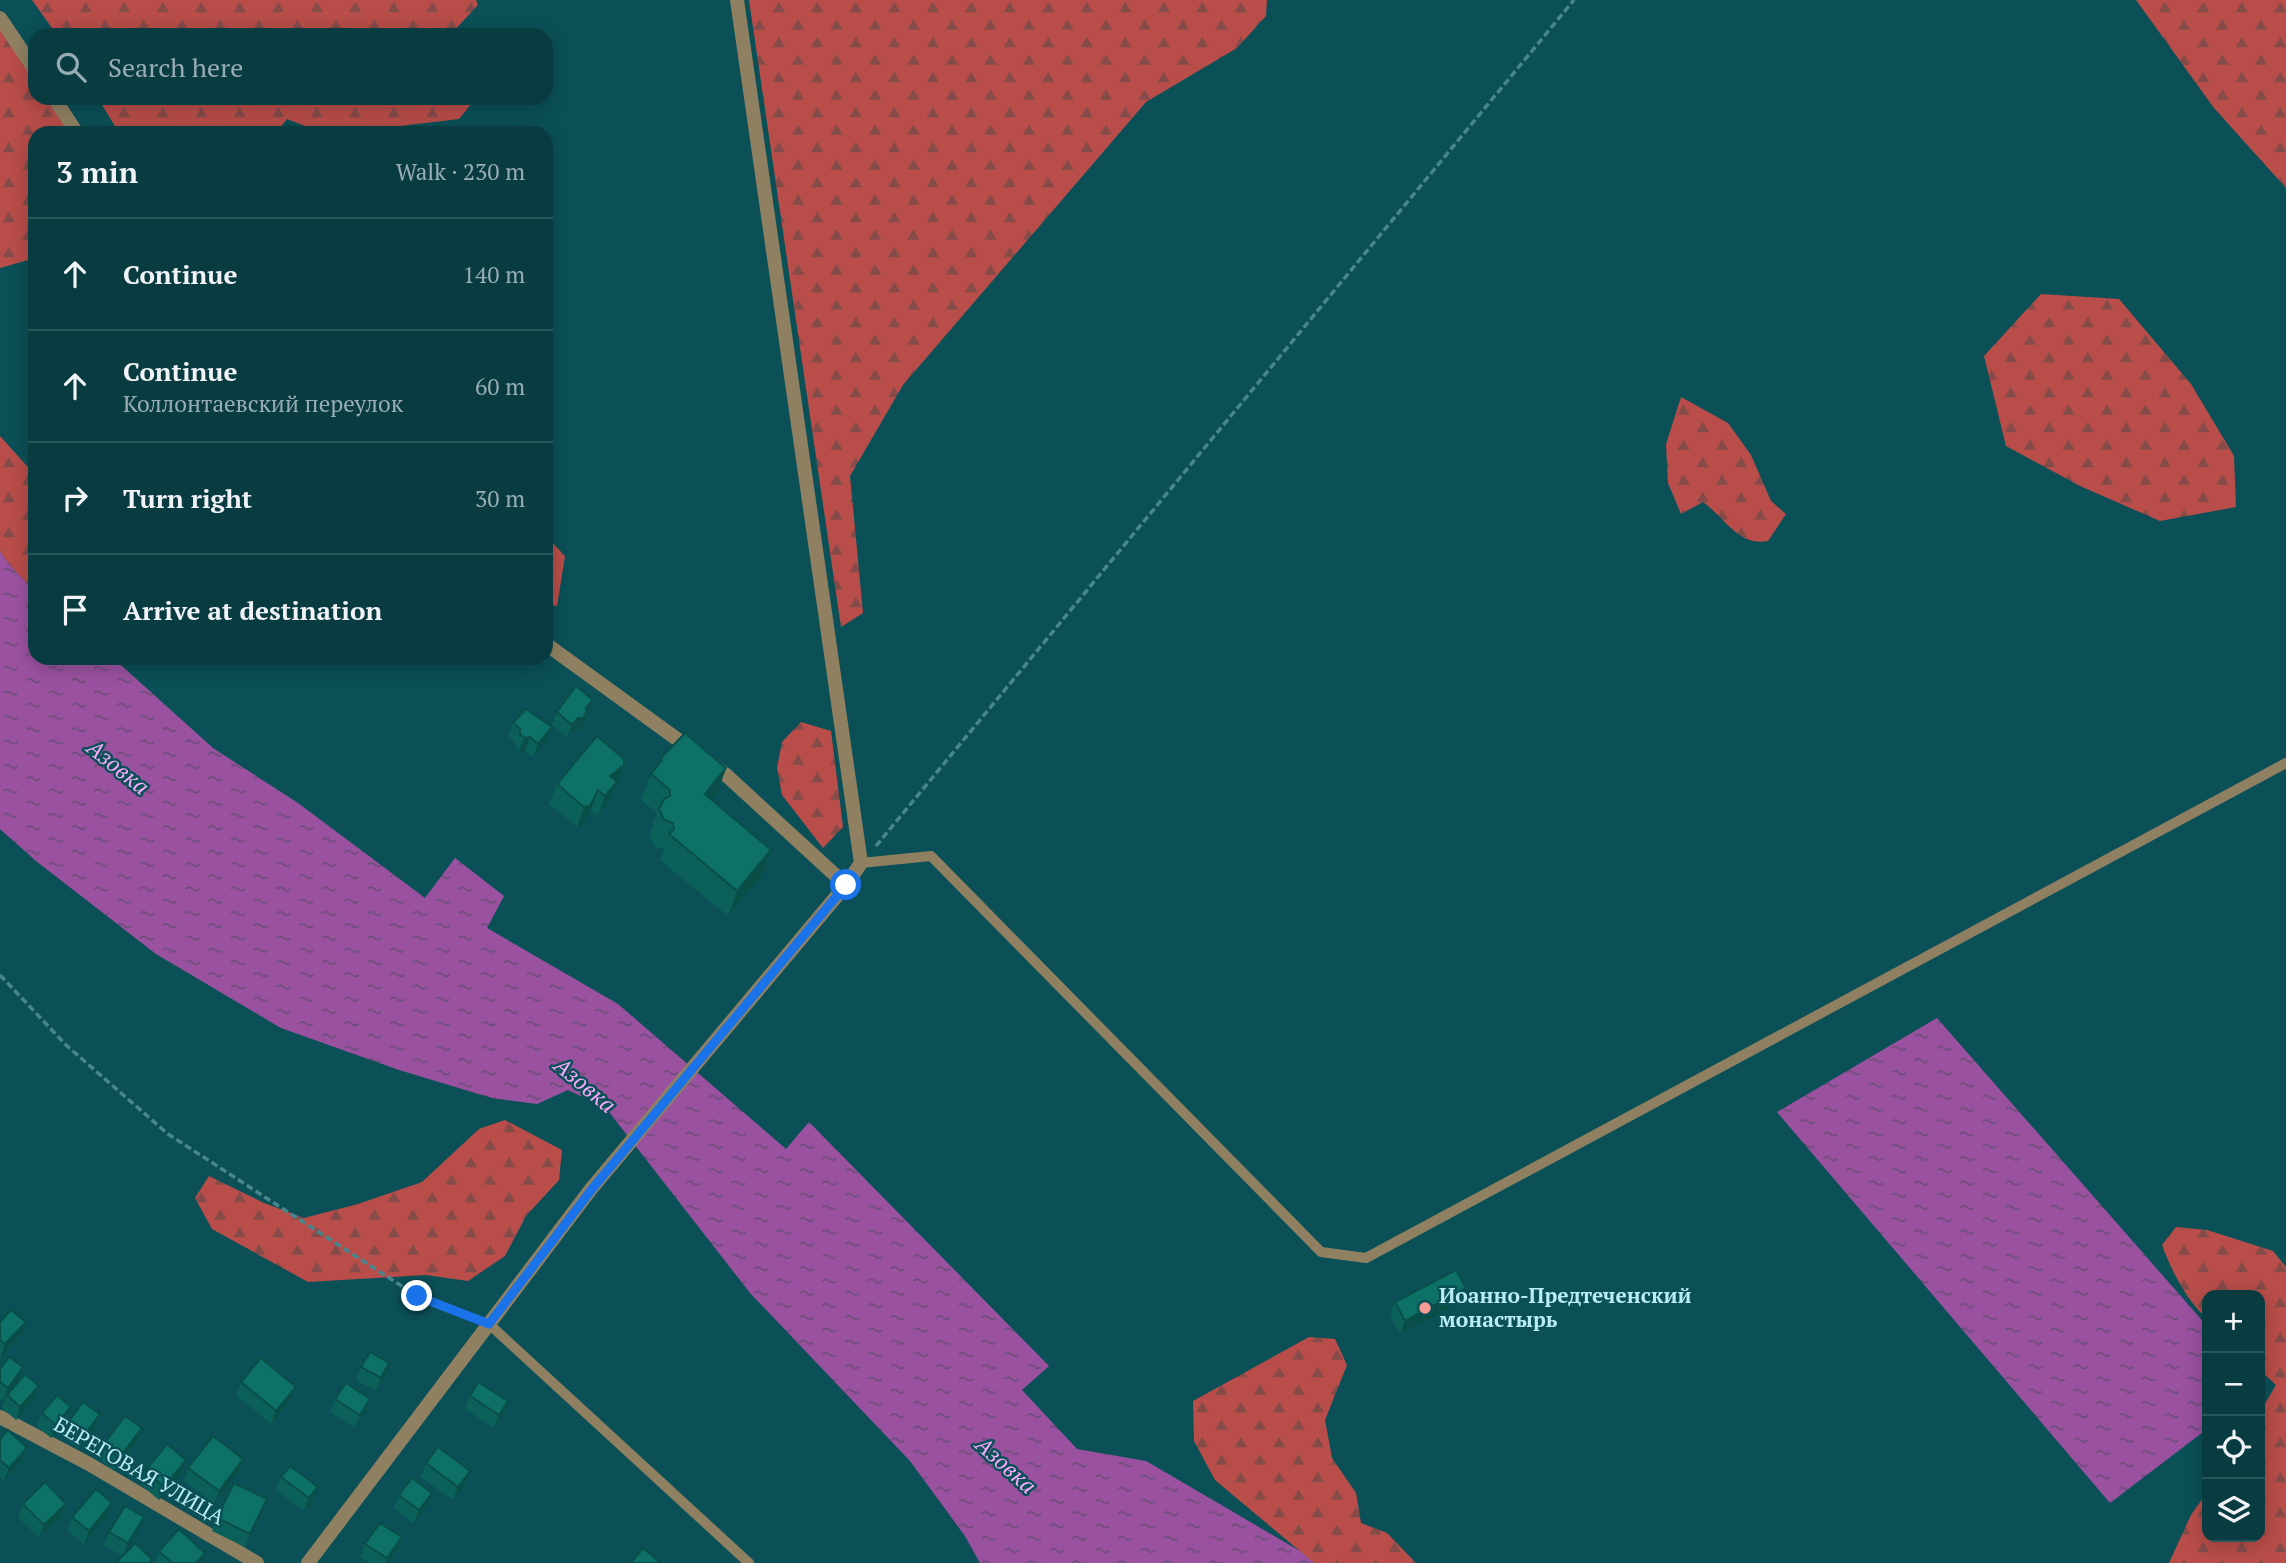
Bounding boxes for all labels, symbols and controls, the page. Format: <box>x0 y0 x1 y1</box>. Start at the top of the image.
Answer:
search box <box>28 28 553 105</box>
icon: search <box>52 48 90 86</box>
text: Search here <box>108 50 243 84</box>
text: 3 min <box>56 152 138 192</box>
text: Walk · 230 m <box>396 156 525 187</box>
icon: ahead <box>56 255 94 293</box>
text: Continue <box>123 257 237 291</box>
text: 140 m <box>463 259 525 290</box>
text: Continue <box>123 354 237 388</box>
icon: ahead <box>56 367 94 405</box>
text: 60 m <box>475 371 525 402</box>
text: Коллонтаевский переулок <box>123 388 403 419</box>
icon: right <box>56 479 94 517</box>
text: Turn right <box>123 481 252 515</box>
text: 30 m <box>475 483 525 514</box>
icon: arrive <box>56 591 94 629</box>
text: Arrive at destination <box>123 593 382 627</box>
water label: Азовка <box>79 731 156 801</box>
route start <box>830 869 861 900</box>
water label: Азовка <box>546 1048 623 1120</box>
route end <box>401 1280 432 1311</box>
place label: Иоанно-Предтеченский монастырь <box>1439 1281 1692 1333</box>
map controls <box>2202 1290 2265 1542</box>
button: + <box>2202 1290 2265 1353</box>
marker: Иоанно-Предтеченский монастырь <box>1417 1300 1433 1316</box>
button: − <box>2202 1353 2265 1416</box>
street label: БЕРЕГОВАЯ УЛИЦА <box>49 1410 231 1531</box>
button: locate <box>2202 1416 2265 1479</box>
water label: Азовка <box>968 1428 1044 1500</box>
button: layers <box>2202 1479 2265 1542</box>

